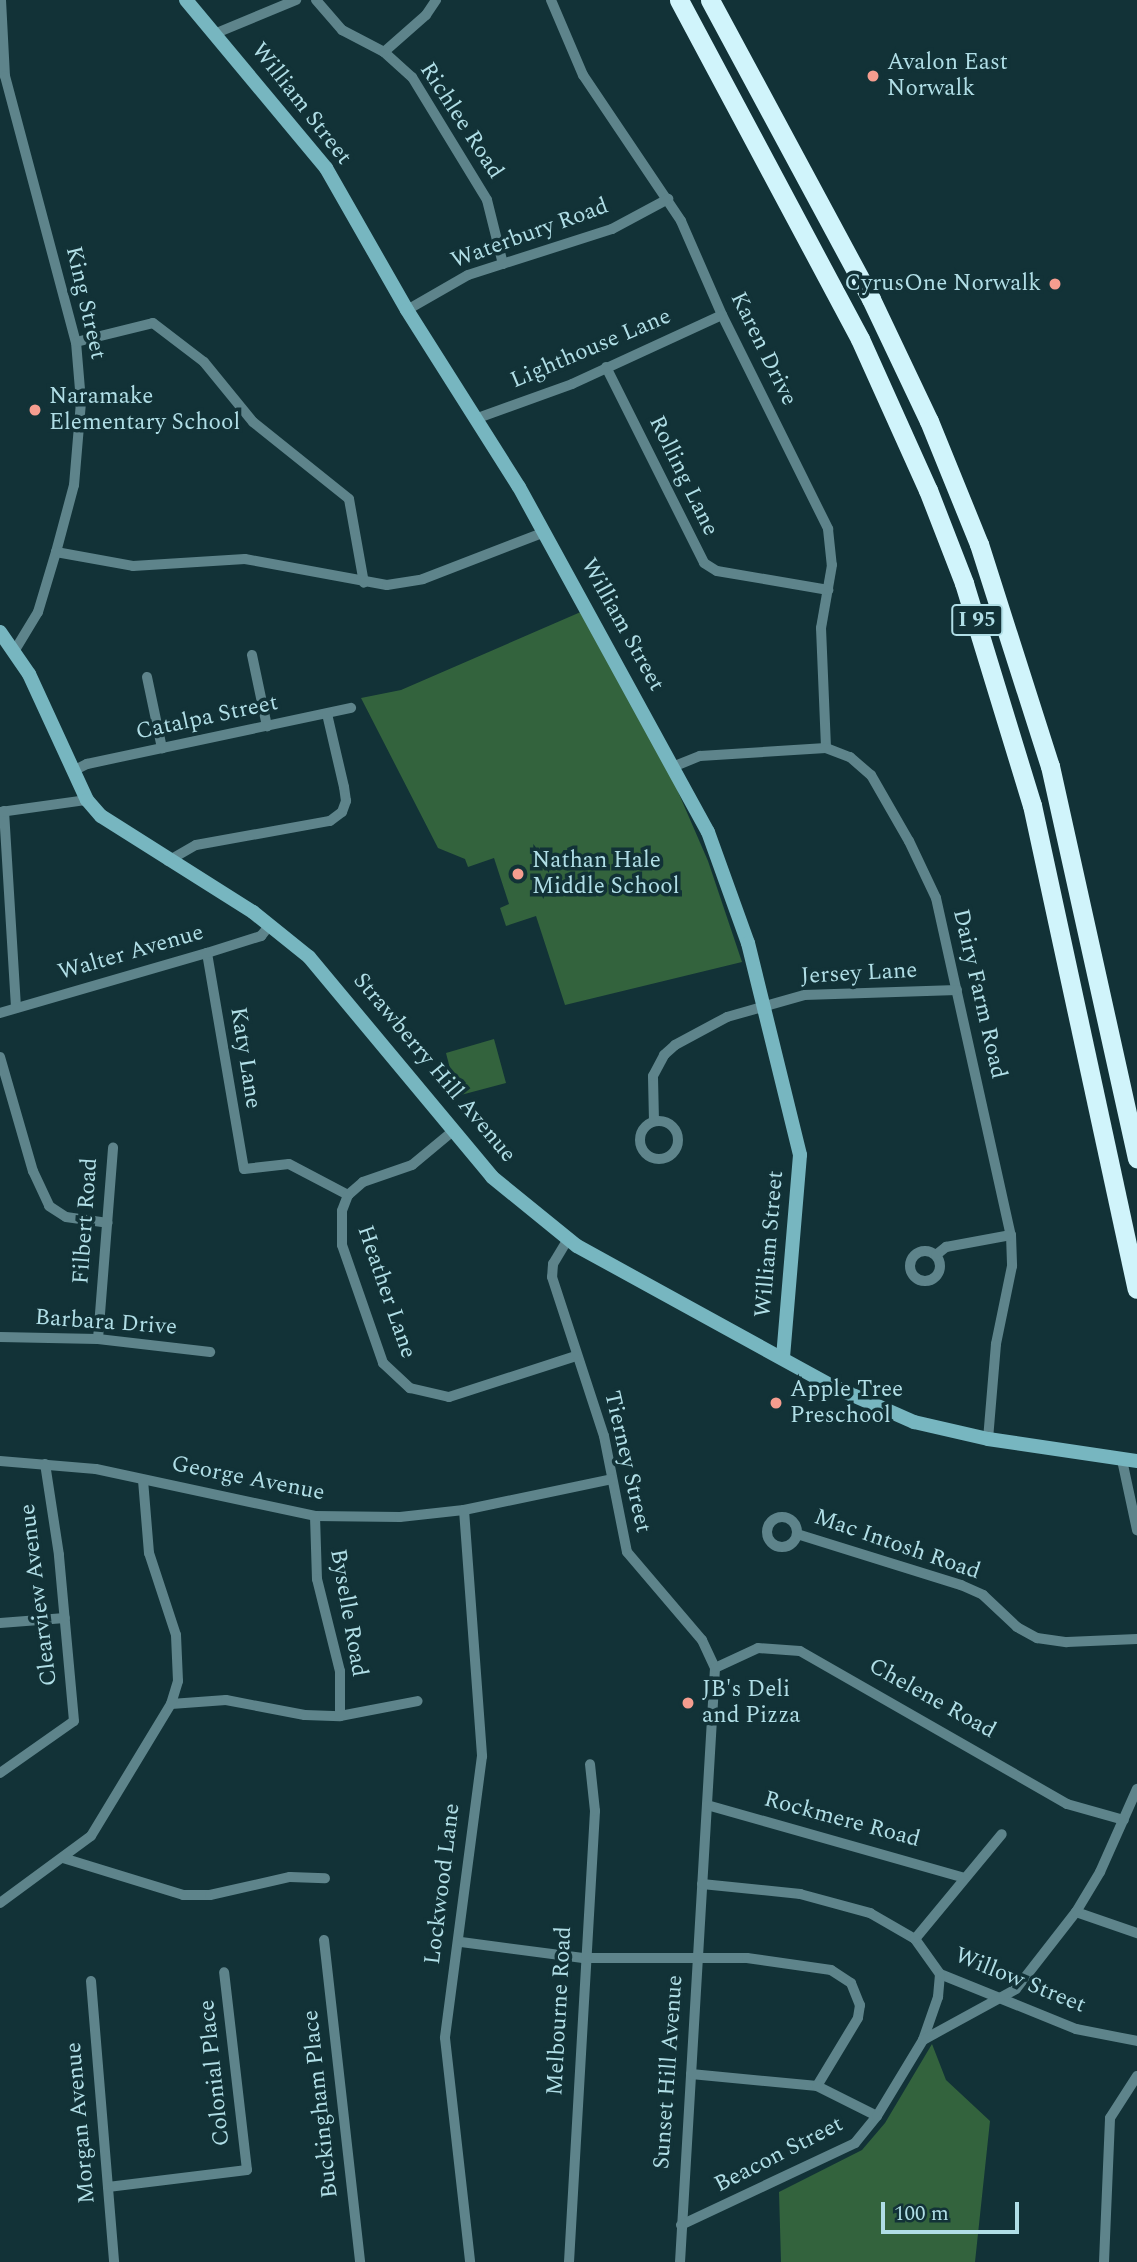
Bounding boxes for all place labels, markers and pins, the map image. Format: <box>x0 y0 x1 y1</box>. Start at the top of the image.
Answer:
place label: Avalon East Norwalk <box>887 49 1008 103</box>
marker: Avalon East Norwalk <box>865 68 881 84</box>
place label: CyrusOne Norwalk <box>844 270 1041 298</box>
marker: CyrusOne Norwalk <box>1047 276 1063 292</box>
place label: Naramake Elementary School <box>49 383 240 437</box>
marker: Naramake Elementary School <box>27 402 43 418</box>
place label: Nathan Hale Middle School <box>532 847 679 901</box>
marker: Nathan Hale Middle School <box>510 866 526 882</box>
place label: Apple Tree Preschool <box>790 1376 903 1430</box>
marker: Apple Tree Preschool <box>768 1395 784 1411</box>
place label: JB's Deli and Pizza <box>702 1676 801 1730</box>
marker: JB's Deli and Pizza <box>680 1695 696 1711</box>

